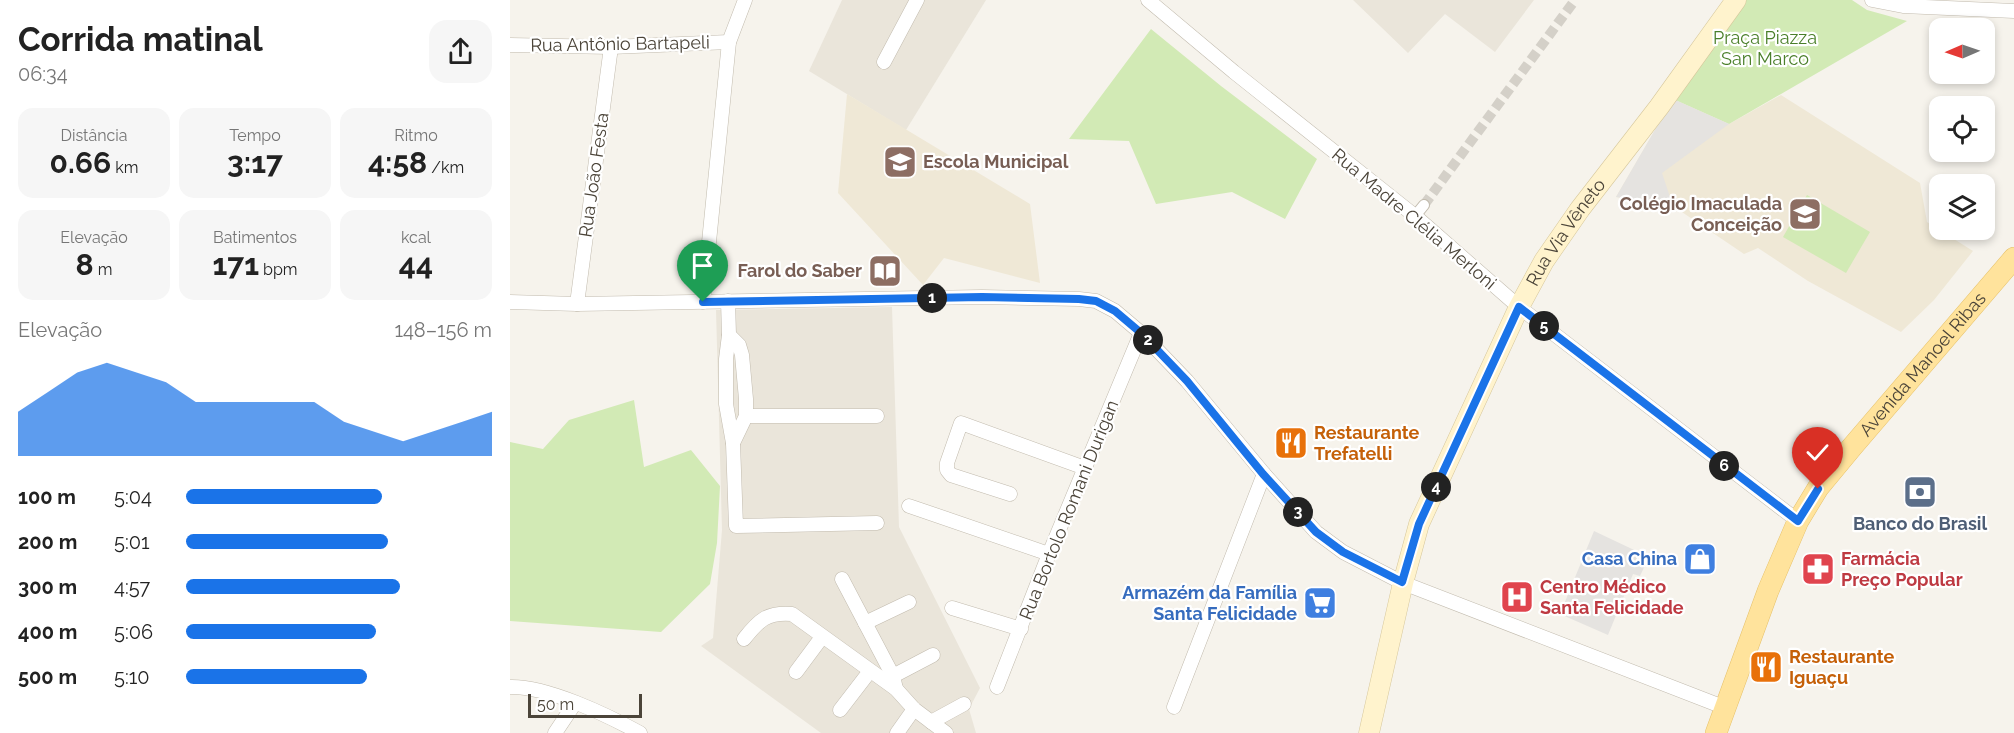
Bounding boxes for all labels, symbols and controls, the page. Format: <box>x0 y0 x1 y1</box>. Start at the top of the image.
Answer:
north arrow <box>1929 18 1995 84</box>
map controls <box>1929 18 1995 240</box>
text: Corrida matinal <box>18 20 263 59</box>
button: share <box>429 20 492 83</box>
park label: Praça Piazza San Marco <box>1713 27 1817 69</box>
street label: Rua Antônio Bartapeli <box>530 31 710 56</box>
text: 06:34 <box>18 62 68 86</box>
button: locate <box>1929 96 1995 162</box>
street label: Rua João Festa <box>574 111 613 239</box>
text: Distância <box>60 126 128 145</box>
text: Tempo <box>229 126 281 145</box>
text: Ritmo <box>394 126 438 145</box>
school or university icon: Escola Municipal <box>882 144 918 180</box>
street label: Rua Madre Clélia Merloni <box>1328 144 1501 294</box>
text: 0.66 <box>50 145 111 180</box>
text: 3:17 <box>227 145 283 180</box>
text: 4:58 <box>368 145 427 180</box>
place label: Escola Municipal <box>923 151 1069 172</box>
text: km <box>111 158 138 177</box>
text: /km <box>427 158 464 177</box>
street label: Rua Via Vêneto <box>1522 174 1610 289</box>
button: layers <box>1929 174 1995 240</box>
place label: Colégio Imaculada Conceição <box>1620 193 1782 235</box>
school or university icon: Colégio Imaculada Conceição <box>1787 196 1823 232</box>
text: Elevação <box>60 228 128 247</box>
text: Batimentos <box>213 228 297 247</box>
text: kcal <box>401 228 431 247</box>
pin <box>677 240 728 302</box>
text: 8 <box>76 247 94 282</box>
text: 171 <box>212 247 259 282</box>
text: 44 <box>399 247 433 282</box>
icon: arrive <box>686 249 719 282</box>
library icon: Farol do Saber <box>867 253 903 289</box>
text: m <box>94 260 112 279</box>
text: bpm <box>259 260 298 279</box>
place label: Farol do Saber <box>737 260 862 281</box>
pin: 1 <box>917 283 947 313</box>
text: 1 <box>928 288 936 307</box>
street label: Avenida Manoel Ribas <box>1855 288 1990 440</box>
pin: 5 <box>1529 311 1559 341</box>
text: 5 <box>1540 316 1548 335</box>
text: Elevação <box>18 318 102 342</box>
text: 148–156 m <box>394 318 492 342</box>
pin: 2 <box>1133 325 1163 355</box>
text: 2 <box>1143 330 1153 349</box>
street label: Rua Bortolo Romani Durigan <box>1015 397 1122 623</box>
place label: Restaurante Trefatelli <box>1314 422 1420 464</box>
restaurant icon: Restaurante Trefatelli <box>1273 425 1309 461</box>
pin <box>1792 427 1843 489</box>
icon: check <box>1801 436 1834 469</box>
pin: 6 <box>1709 451 1739 481</box>
text: 6 <box>1719 456 1729 475</box>
pin: 4 <box>1421 472 1451 502</box>
bank icon: Banco do Brasil <box>1902 474 1938 510</box>
text: 4 <box>1431 477 1441 496</box>
text: 100 m <box>18 485 76 509</box>
text: 5:04 <box>114 485 152 509</box>
pin: 3 <box>1283 497 1313 527</box>
text: 3 <box>1294 502 1302 521</box>
place label: Banco do Brasil <box>1853 513 1987 534</box>
text: 200 m <box>18 530 77 554</box>
text: 5:01 <box>114 530 149 554</box>
shop icon: Casa China <box>1682 541 1718 577</box>
place label: Casa China <box>1582 548 1677 569</box>
place label: Farmácia Preço Popular <box>1841 548 1963 590</box>
pharmacy icon: Farmácia Preço Popular <box>1800 551 1836 587</box>
text: 300 m <box>18 575 77 599</box>
text: 4:57 <box>114 575 150 599</box>
place label: Centro Médico Santa Felicidade <box>1540 576 1684 618</box>
hospital icon: Centro Médico Santa Felicidade <box>1499 579 1535 615</box>
place label: Armazém da Família Santa Felicidade <box>1122 582 1297 624</box>
supermarket icon: Armazém da Família Santa Felicidade <box>1302 585 1338 621</box>
text: 400 m <box>18 620 77 644</box>
text: 5:06 <box>114 620 153 644</box>
place label: Restaurante Iguaçu <box>1789 646 1895 688</box>
restaurant icon: Restaurante Iguaçu <box>1748 649 1784 685</box>
text: 500 m <box>18 665 77 689</box>
text: 5:10 <box>114 665 149 689</box>
scale bar <box>528 691 642 718</box>
text: 50 m <box>537 695 574 714</box>

